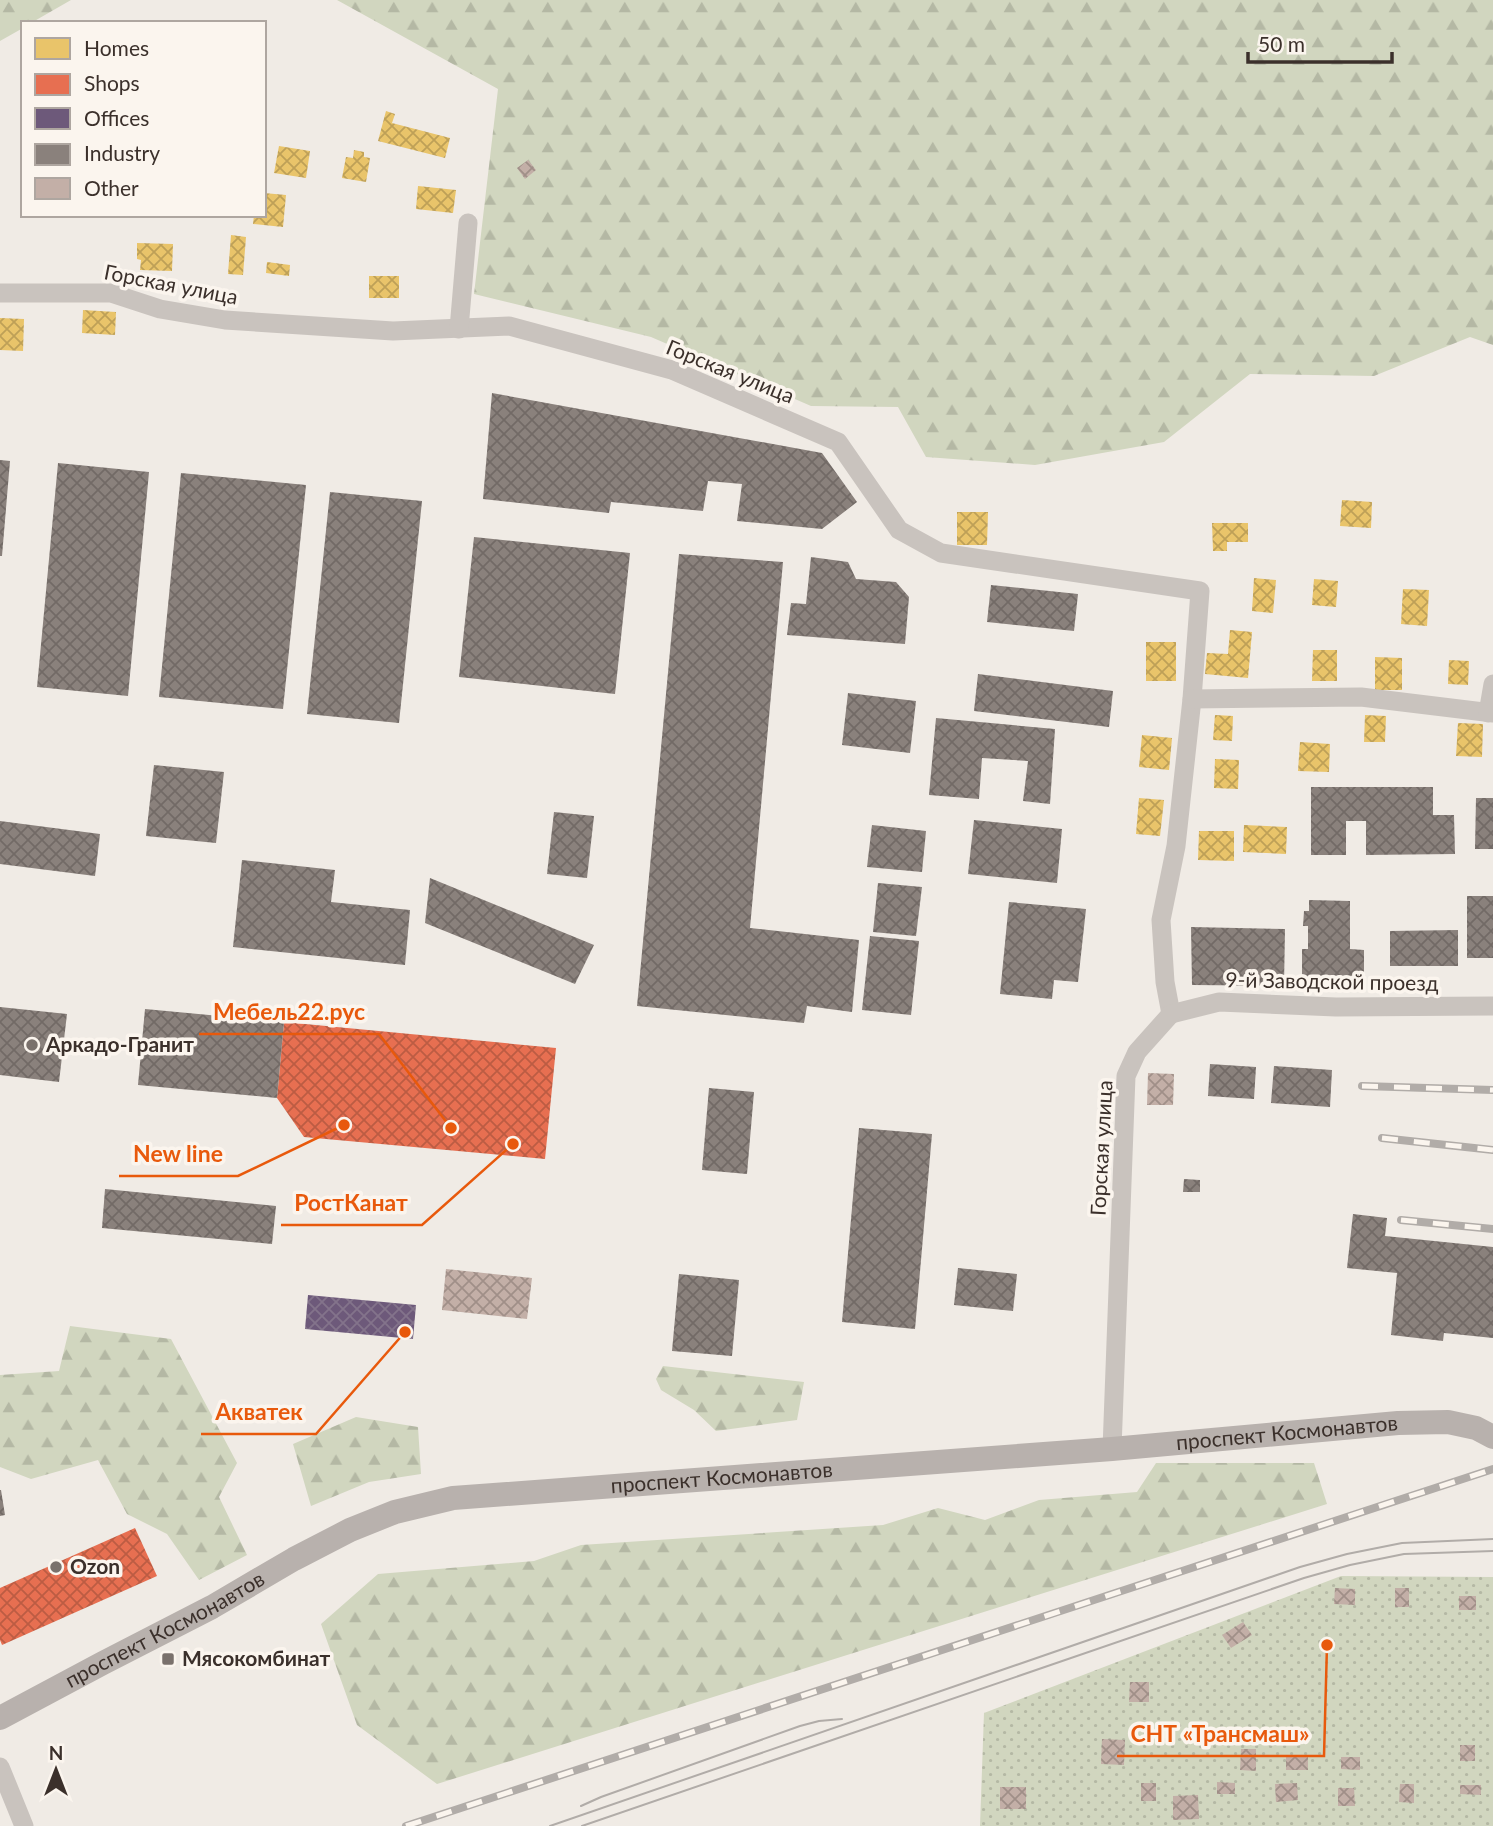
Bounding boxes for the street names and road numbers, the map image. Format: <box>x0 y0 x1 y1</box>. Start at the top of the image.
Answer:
street label: Горская улица <box>102 258 240 309</box>
street label: Горская улица <box>663 334 798 408</box>
street label: 9-й Заводской проезд <box>1225 966 1439 995</box>
street label: Горская улица <box>1084 1079 1117 1216</box>
street label: проспект Космонавтов <box>1175 1409 1399 1454</box>
street label: проспект Космонавтов <box>610 1456 833 1497</box>
street label: проспект Космонавтов <box>60 1565 268 1692</box>

